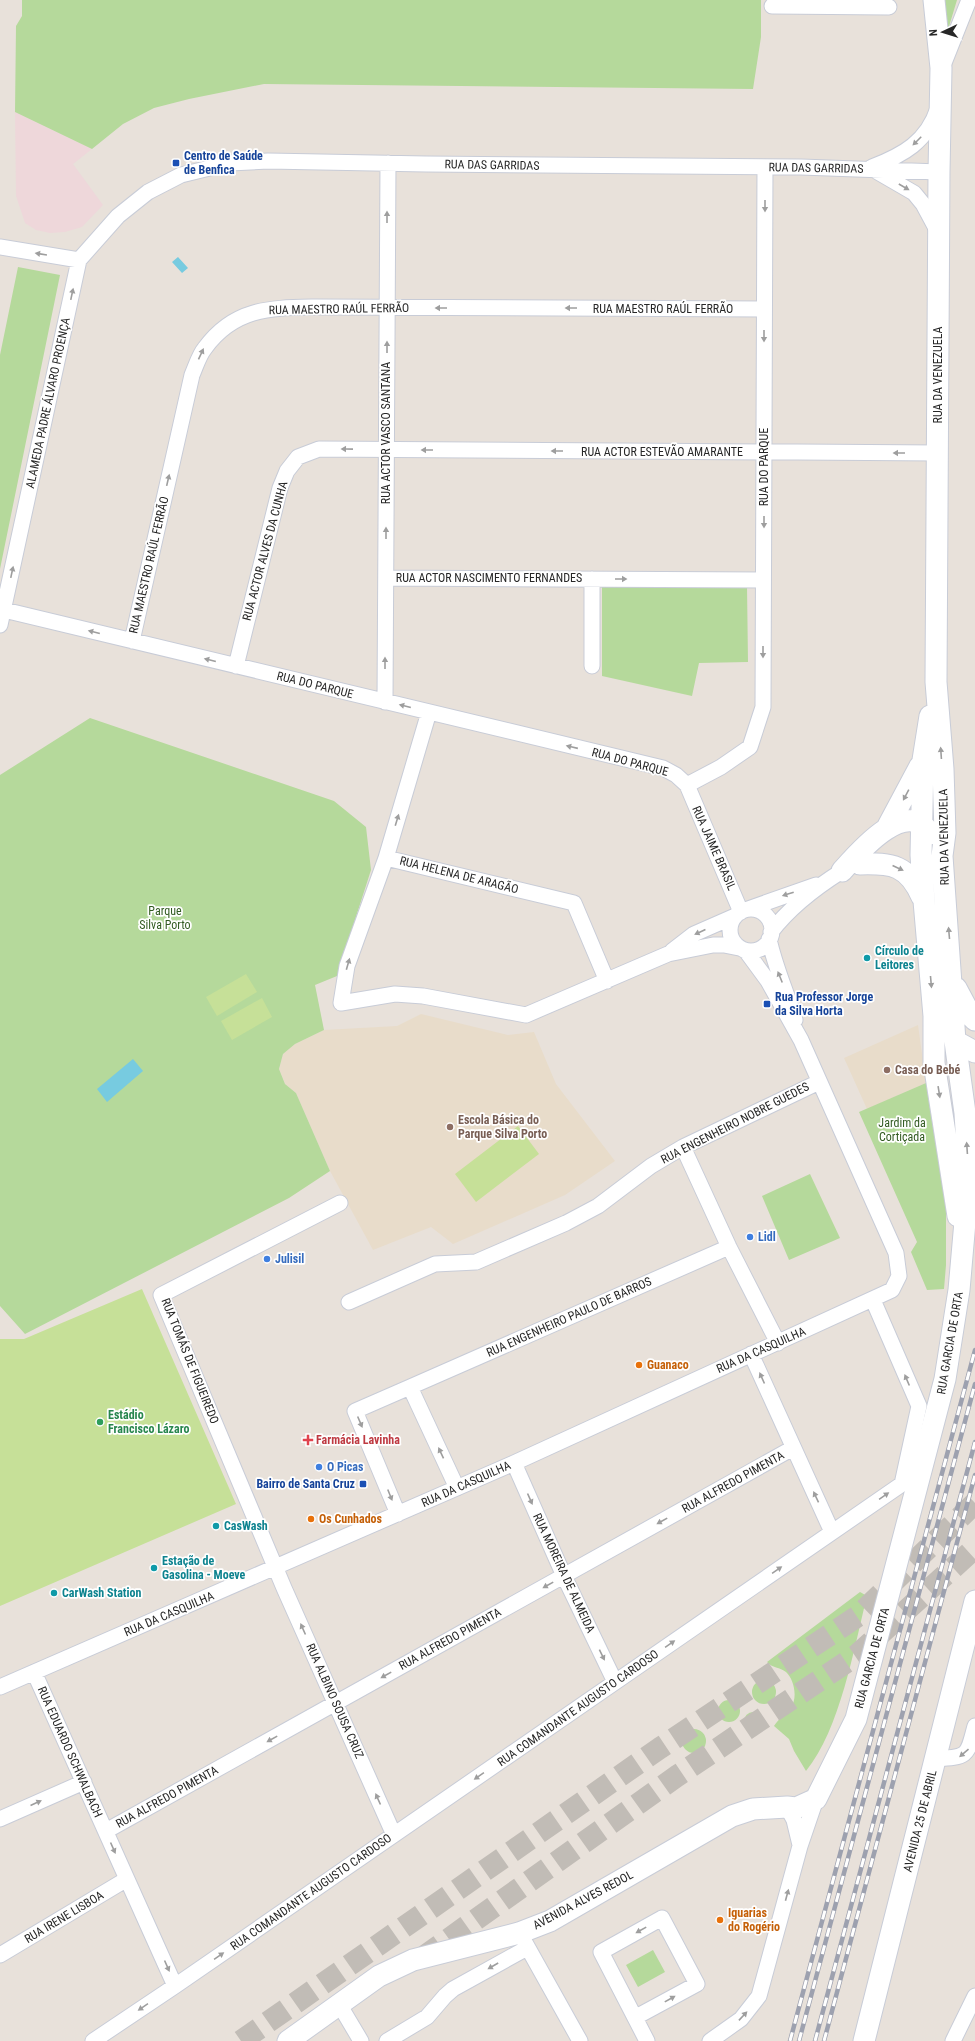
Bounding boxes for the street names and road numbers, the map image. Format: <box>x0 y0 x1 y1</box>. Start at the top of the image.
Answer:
street label: RUA DAS GARRIDAS <box>444 157 540 173</box>
street label: RUA DAS GARRIDAS <box>768 160 864 176</box>
street label: RUA MAESTRO RAÚL FERRÃO <box>269 299 409 317</box>
street label: RUA MAESTRO RAÚL FERRÃO <box>593 300 733 316</box>
street label: ALAMEDA PADRE ÁLVARO PROENÇA <box>22 316 73 490</box>
street label: RUA DA VENEZUELA <box>931 326 945 423</box>
street label: RUA ACTOR VASCO SANTANA <box>379 362 393 504</box>
street label: RUA DO PARQUE <box>757 428 771 506</box>
street label: RUA ACTOR ESTEVÃO AMARANTE <box>581 443 743 459</box>
street label: RUA ACTOR ALVES DA CUNHA <box>240 480 290 622</box>
street label: RUA MAESTRO RAÚL FERRÃO <box>124 495 172 635</box>
street label: RUA ACTOR NASCIMENTO FERNANDES <box>396 571 582 585</box>
street label: RUA DO PARQUE <box>275 669 355 701</box>
street label: RUA DO PARQUE <box>590 745 670 779</box>
street label: RUA DA VENEZUELA <box>936 788 952 886</box>
street label: RUA JAIME BRASIL <box>689 804 739 893</box>
street label: RUA HELENA DE ARAGÃO <box>398 852 520 897</box>
street label: RUA ENGENHEIRO NOBRE GUEDES <box>659 1079 811 1167</box>
street label: RUA ENGENHEIRO PAULO DE BARROS <box>484 1274 654 1360</box>
street label: RUA GARCIA DE ORTA <box>934 1290 966 1395</box>
street label: RUA TOMÁS DE FIGUEIREDO <box>158 1296 223 1426</box>
street label: RUA DA CASQUILHA <box>714 1324 808 1376</box>
street label: RUA ALFREDO PIMENTA <box>679 1448 787 1516</box>
street label: RUA DA CASQUILHA <box>419 1458 513 1510</box>
street label: RUA MOREIRA DE ALMEIDA <box>530 1511 598 1635</box>
street label: RUA DA CASQUILHA <box>122 1589 216 1639</box>
street label: RUA ALFREDO PIMENTA <box>396 1605 504 1673</box>
street label: RUA GARCIA DE ORTA <box>852 1606 892 1710</box>
street label: RUA ALBINO SOUSA CRUZ <box>303 1641 367 1761</box>
street label: RUA COMANDANTE AUGUSTO CARDOSO <box>495 1647 661 1769</box>
street label: RUA EDUARDO SCHWALBACH <box>35 1684 105 1820</box>
street label: RUA ALFREDO PIMENTA <box>113 1763 221 1831</box>
street label: AVENIDA 25 DE ABRIL <box>901 1768 940 1873</box>
street label: RUA COMANDANTE AUGUSTO CARDOSO <box>228 1831 394 1953</box>
street label: AVENIDA ALVES REDOL <box>531 1868 636 1932</box>
street label: RUA IRENE LISBOA <box>22 1888 106 1946</box>

